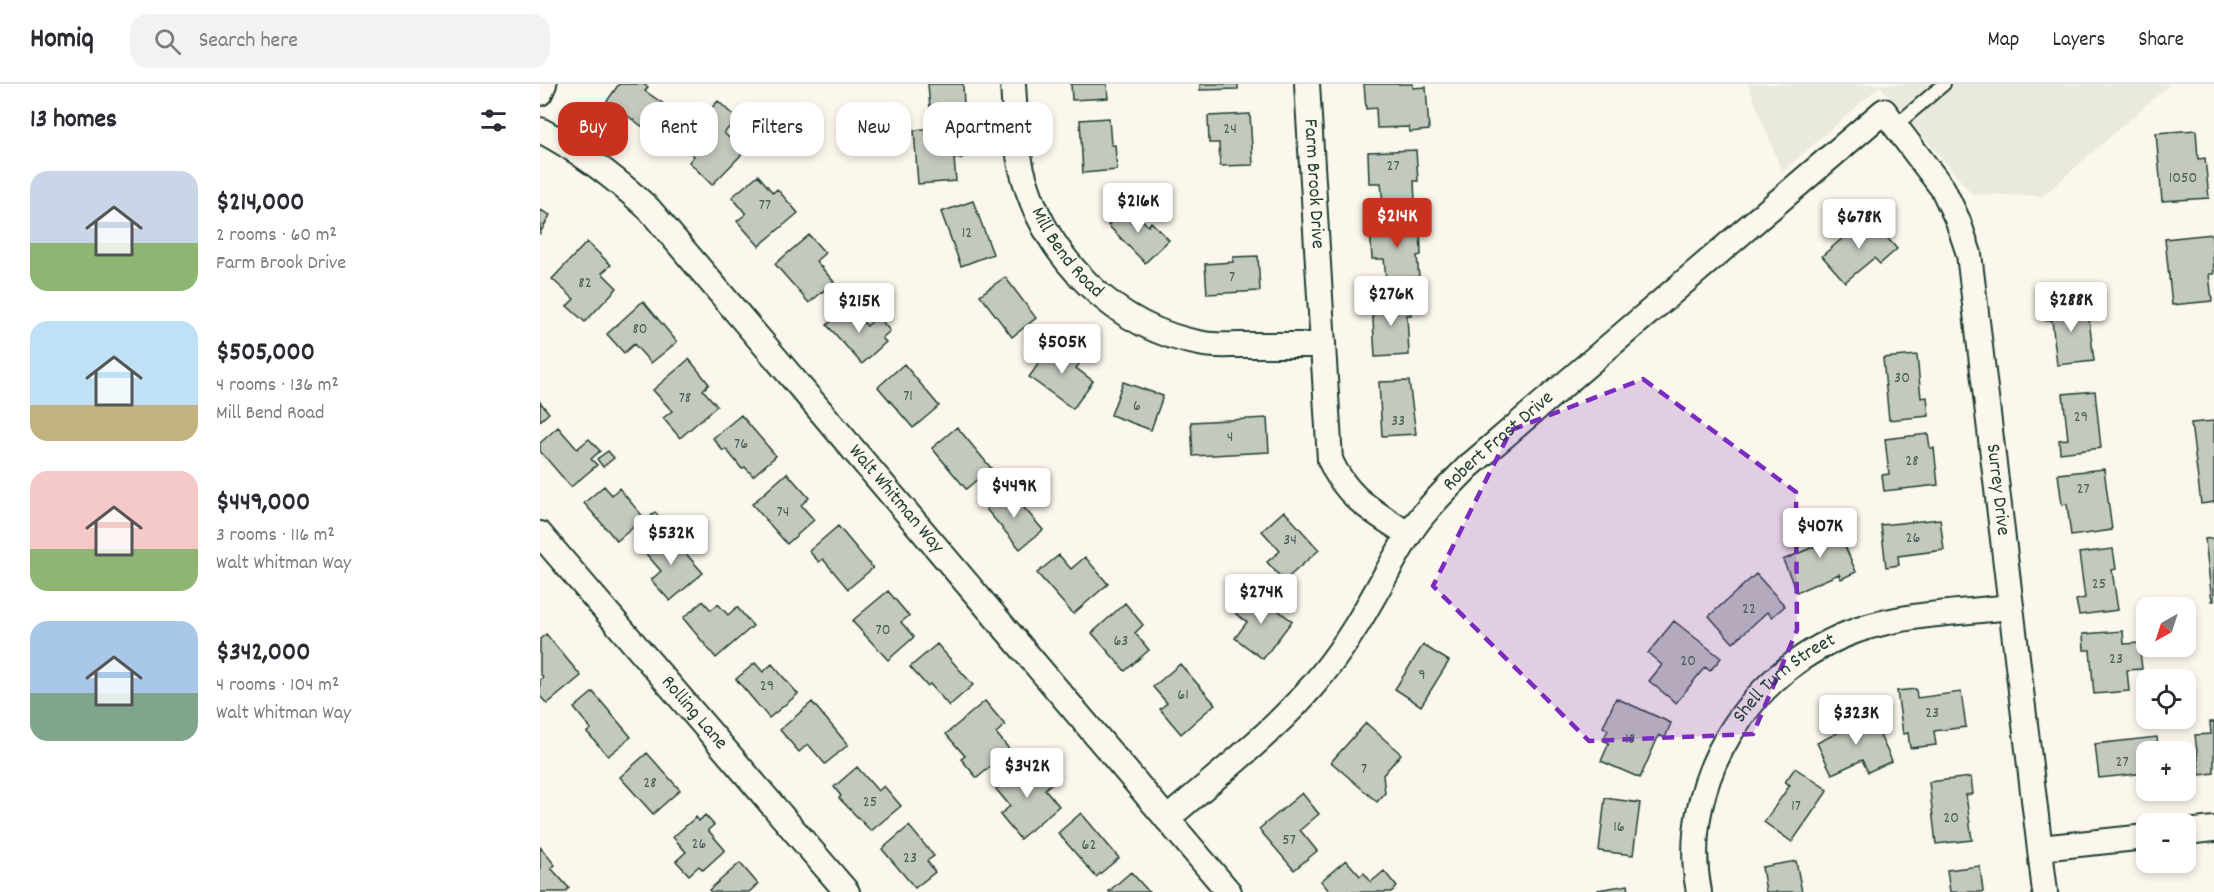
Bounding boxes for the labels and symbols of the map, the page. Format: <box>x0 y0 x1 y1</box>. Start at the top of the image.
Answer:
house number: 24 <box>1223 118 1237 141</box>
street label: Farm Brook Drive <box>1295 118 1331 250</box>
house number: 27 <box>1386 155 1400 178</box>
house number: 1050 <box>2169 167 2197 190</box>
pin: $216K <box>1096 183 1180 234</box>
house number: 77 <box>759 194 771 217</box>
pin: $214K <box>1355 198 1439 249</box>
pin: $678K <box>1817 199 1901 250</box>
street label: Mill Bend Road <box>1023 203 1109 306</box>
house number: 12 <box>962 222 972 245</box>
house number: 7 <box>1229 266 1235 289</box>
house number: 82 <box>578 272 592 295</box>
pin: $276K <box>1349 276 1433 327</box>
pin: $288K <box>2029 282 2113 333</box>
pin: $215K <box>817 283 901 334</box>
house number: 80 <box>632 318 648 341</box>
pin: $505K <box>1020 324 1104 375</box>
house number: 30 <box>1894 367 1910 390</box>
house number: 71 <box>903 385 913 408</box>
street label: Robert Frost Drive <box>1437 385 1561 498</box>
house number: 78 <box>679 387 691 410</box>
house number: 6 <box>1133 395 1141 418</box>
house number: 29 <box>2074 406 2088 429</box>
house number: 33 <box>1391 410 1405 433</box>
house number: 4 <box>1227 426 1233 449</box>
house number: 76 <box>734 433 748 456</box>
street label: Walt Whitman Way <box>841 439 951 561</box>
street label: Surrey Drive <box>1978 442 2016 538</box>
house number: 28 <box>1905 450 1919 473</box>
pin: $449K <box>972 468 1056 519</box>
house number: 27 <box>2076 478 2090 501</box>
house number: 74 <box>777 501 789 524</box>
pin: $407K <box>1778 508 1862 559</box>
pin: $532K <box>629 515 713 566</box>
house number: 26 <box>1906 527 1921 550</box>
house number: 34 <box>1283 529 1297 552</box>
house number: 25 <box>2092 573 2106 596</box>
pin: $274K <box>1219 574 1303 625</box>
north arrow <box>2136 597 2196 657</box>
house number: 22 <box>1742 598 1756 621</box>
house number: 70 <box>876 619 890 642</box>
street label: Shell Turn Street <box>1727 627 1841 729</box>
house number: 63 <box>1114 630 1128 653</box>
house number: 23 <box>2109 648 2123 671</box>
house number: 20 <box>1680 650 1696 673</box>
house number: 9 <box>1418 664 1426 687</box>
street label: Rolling Lane <box>654 670 734 757</box>
house number: 29 <box>760 675 774 698</box>
house number: 61 <box>1177 684 1189 707</box>
pin: $323K <box>1814 695 1898 746</box>
house number: 23 <box>1925 702 1939 725</box>
house number: 18 <box>1625 728 1635 751</box>
pin: $342K <box>985 748 1069 799</box>
house number: 27 <box>2115 751 2129 774</box>
house number: 7 <box>1361 758 1367 781</box>
house number: 28 <box>643 772 657 795</box>
house number: 25 <box>863 791 877 814</box>
house number: 17 <box>1791 795 1801 818</box>
house number: 20 <box>1943 807 1959 830</box>
house number: 16 <box>1613 816 1625 839</box>
house number: 57 <box>1282 829 1296 852</box>
house number: 26 <box>692 833 707 856</box>
house number: 62 <box>1082 834 1096 857</box>
house number: 23 <box>903 847 917 870</box>

